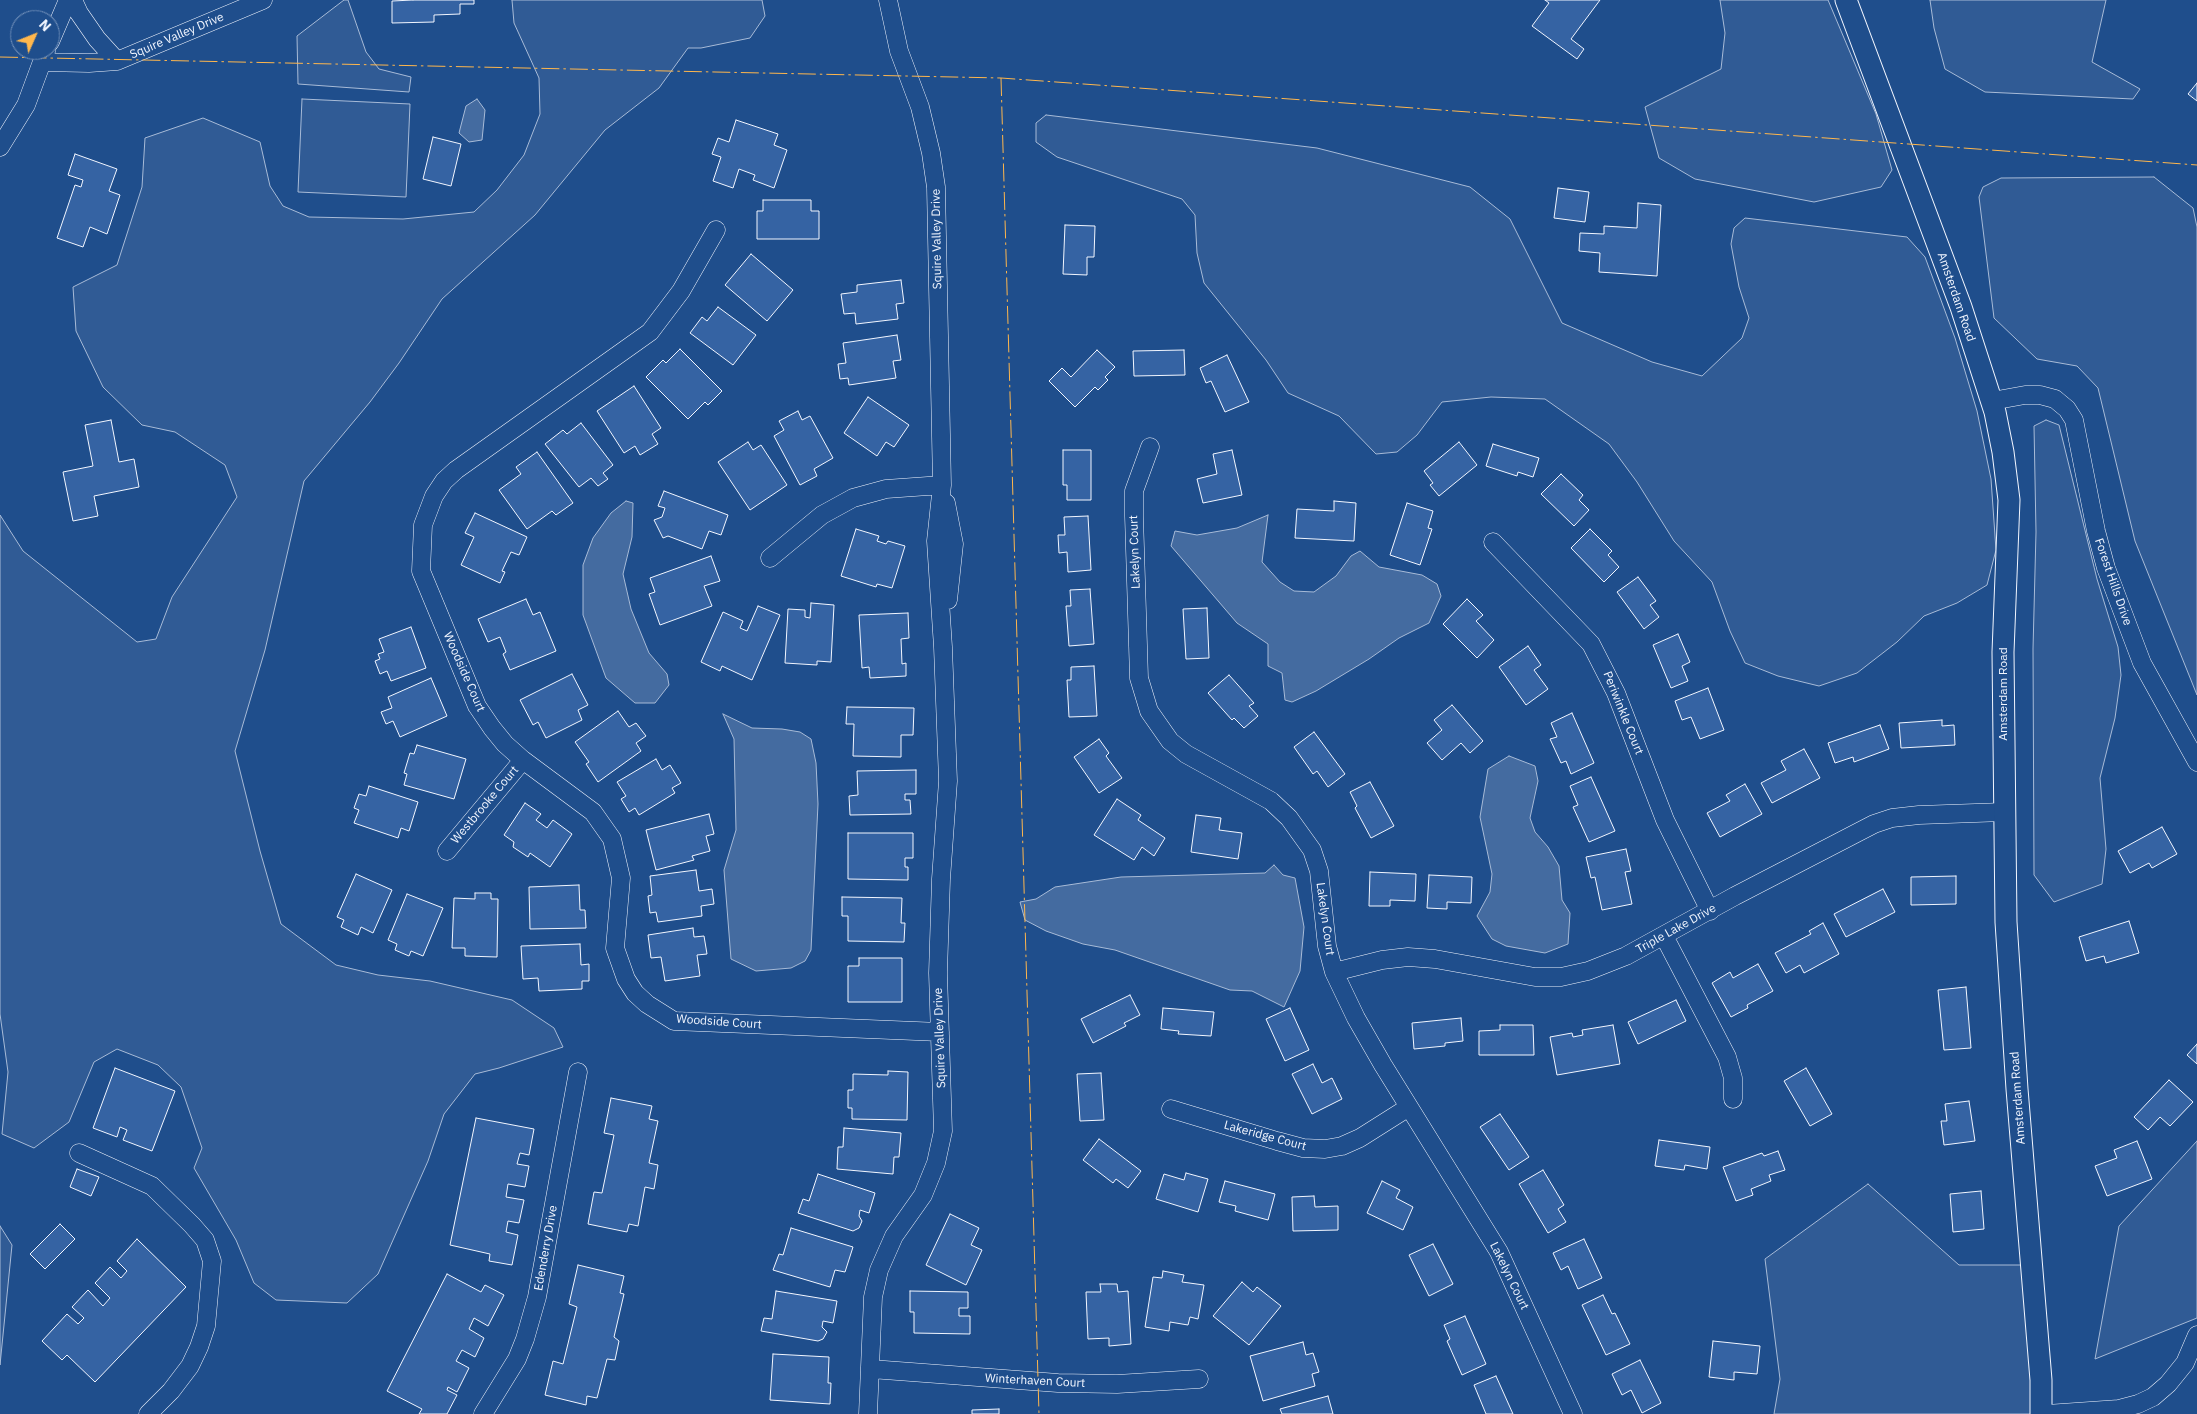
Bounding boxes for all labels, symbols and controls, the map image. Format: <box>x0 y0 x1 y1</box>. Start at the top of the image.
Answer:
north arrow <box>10 10 60 60</box>
street label: Squire Valley Drive <box>128 10 226 62</box>
text: N <box>35 15 55 35</box>
street label: Squire Valley Drive <box>929 189 945 289</box>
street label: Amsterdam Road <box>1934 251 1978 343</box>
street label: Lakelyn Court <box>1127 515 1143 589</box>
street label: Forest Hills Drive <box>2091 536 2135 628</box>
street label: Woodside Court <box>440 630 488 714</box>
street label: Amsterdam Road <box>1997 647 2011 741</box>
street label: Periwinkle Court <box>1600 669 1646 757</box>
street label: Westbrooke Court <box>448 763 522 847</box>
street label: Lakelyn Court <box>1313 882 1337 956</box>
street label: Triple Lake Drive <box>1634 901 1718 957</box>
street label: Squire Valley Drive <box>931 988 949 1088</box>
street label: Woodside Court <box>676 1012 762 1032</box>
street label: Amsterdam Road <box>2008 1051 2028 1145</box>
street label: Lakeridge Court <box>1222 1118 1308 1154</box>
street label: Edenderry Drive <box>531 1204 561 1292</box>
street label: Lakelyn Court <box>1486 1240 1532 1312</box>
street label: Winterhaven Court <box>984 1371 1086 1391</box>

